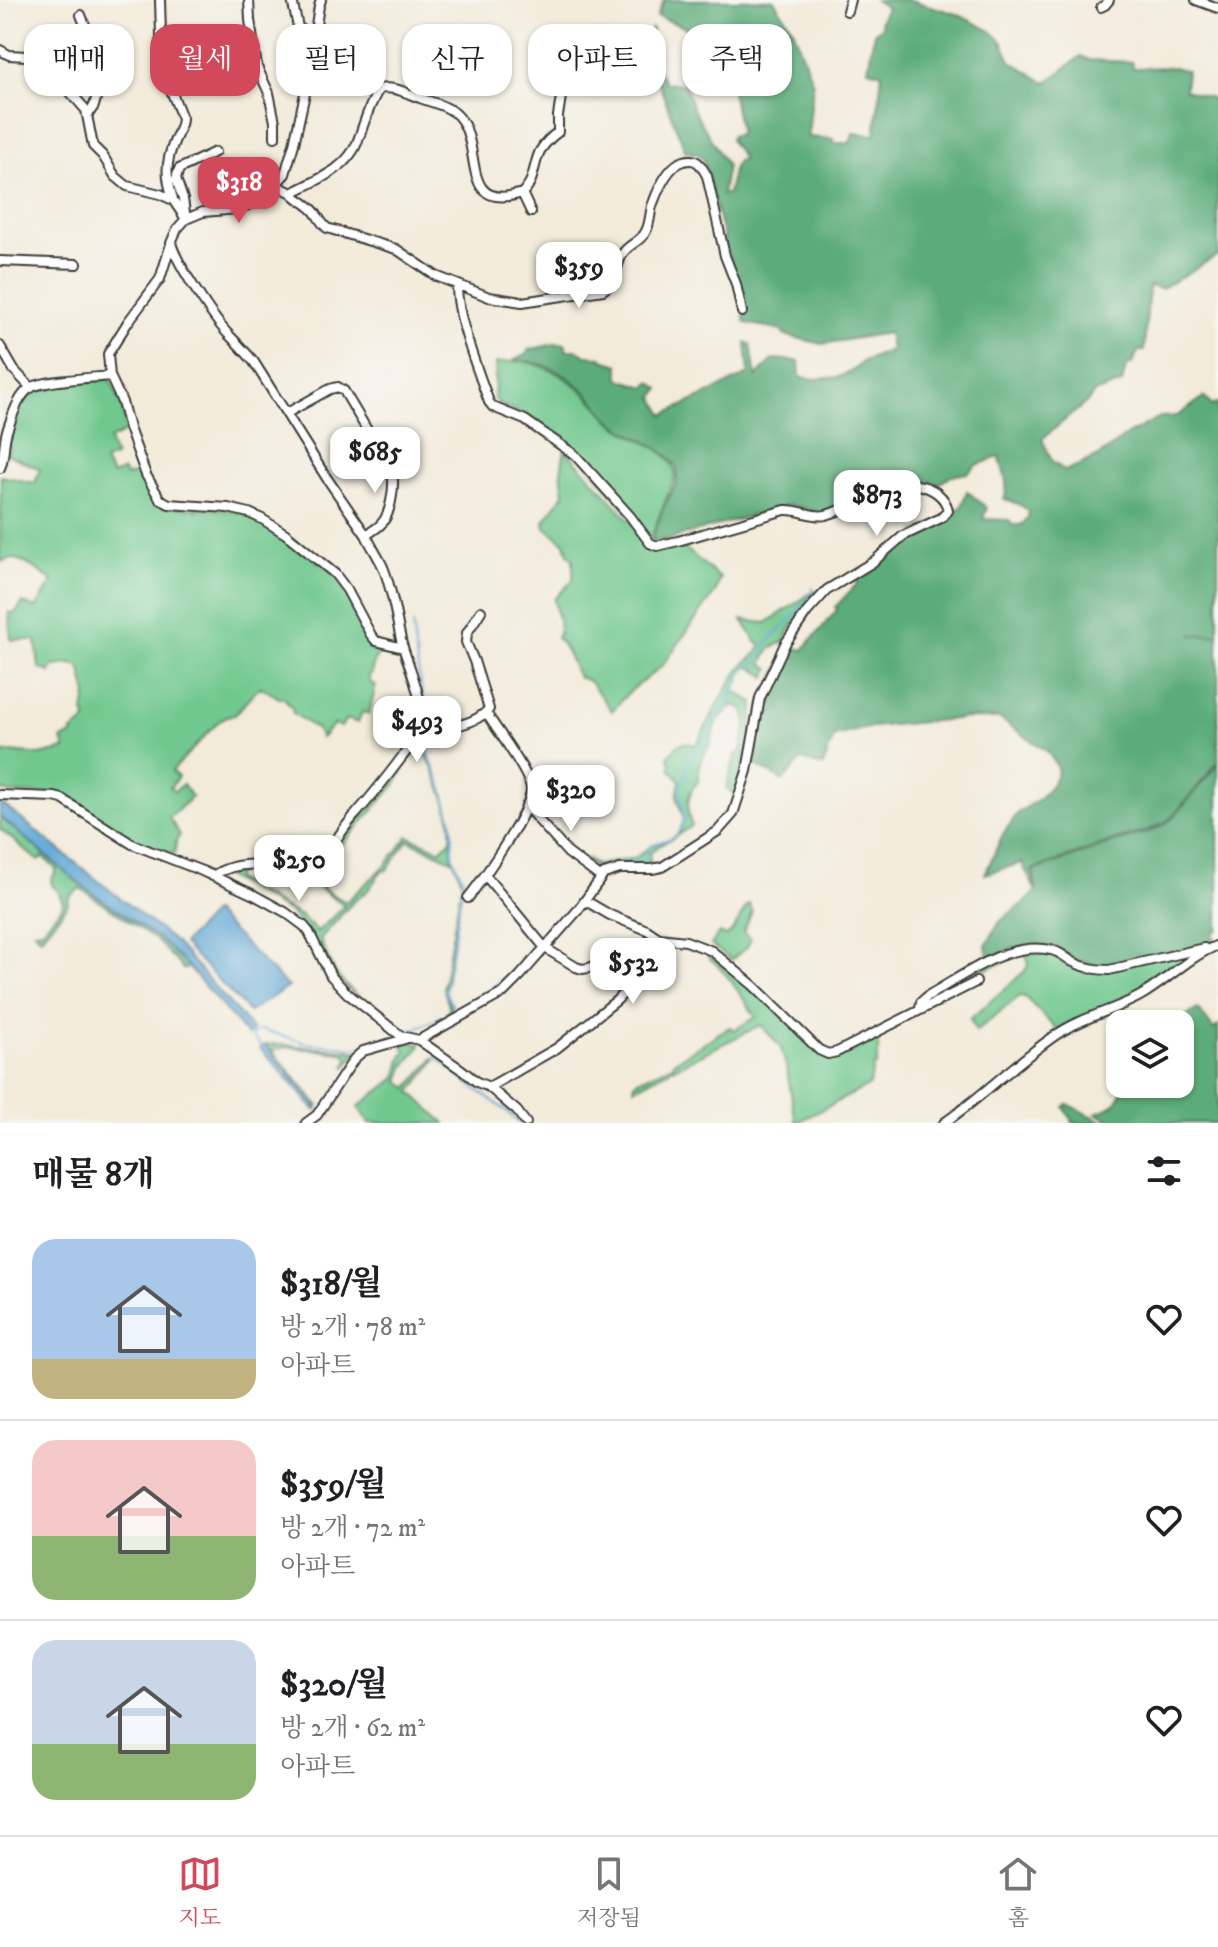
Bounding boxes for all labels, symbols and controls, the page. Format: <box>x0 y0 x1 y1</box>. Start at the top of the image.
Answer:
chip: 매매 <box>24 24 134 96</box>
chip: 월세 <box>150 24 260 96</box>
chip: 필터 <box>276 24 386 96</box>
chip: 신규 <box>402 24 512 96</box>
chip: 아파트 <box>528 24 666 96</box>
chip: 주택 <box>682 24 792 96</box>
pin: $318 <box>192 157 286 225</box>
text: $318 <box>216 166 262 199</box>
pin: $359 <box>532 242 626 310</box>
text: $359 <box>554 251 604 284</box>
pin: $685 <box>328 427 422 495</box>
text: $685 <box>348 436 402 469</box>
pin: $873 <box>830 470 924 538</box>
text: $873 <box>852 479 902 512</box>
pin: $493 <box>370 696 464 764</box>
text: $493 <box>391 705 443 738</box>
pin: $320 <box>524 765 618 833</box>
text: $320 <box>546 774 596 807</box>
pin: $250 <box>252 835 346 903</box>
text: $250 <box>272 844 326 877</box>
pin: $532 <box>586 938 680 1006</box>
text: $532 <box>608 947 658 980</box>
map controls <box>1106 1010 1194 1098</box>
button: layers <box>1106 1010 1194 1098</box>
icon: filters <box>1142 1149 1186 1193</box>
text: 매물 8개 <box>32 1154 155 1196</box>
text: $318/월 <box>280 1263 383 1305</box>
icon: home <box>96 1271 192 1367</box>
icon: heart <box>1142 1297 1186 1341</box>
text: 방 2개 · 78 m² <box>280 1311 425 1344</box>
text: 아파트 <box>280 1350 355 1383</box>
text: $359/월 <box>280 1464 387 1506</box>
icon: home <box>96 1472 192 1568</box>
icon: heart <box>1142 1498 1186 1542</box>
text: 방 2개 · 72 m² <box>280 1512 425 1545</box>
text: 아파트 <box>280 1551 355 1584</box>
text: $320/월 <box>280 1664 388 1706</box>
icon: home <box>96 1672 192 1768</box>
icon: heart <box>1142 1698 1186 1742</box>
text: 방 2개 · 62 m² <box>280 1712 425 1745</box>
text: 아파트 <box>280 1751 355 1784</box>
tab: 지도 <box>178 1852 222 1932</box>
tab: 저장됨 <box>577 1852 641 1932</box>
tab: 홈 <box>996 1852 1040 1932</box>

